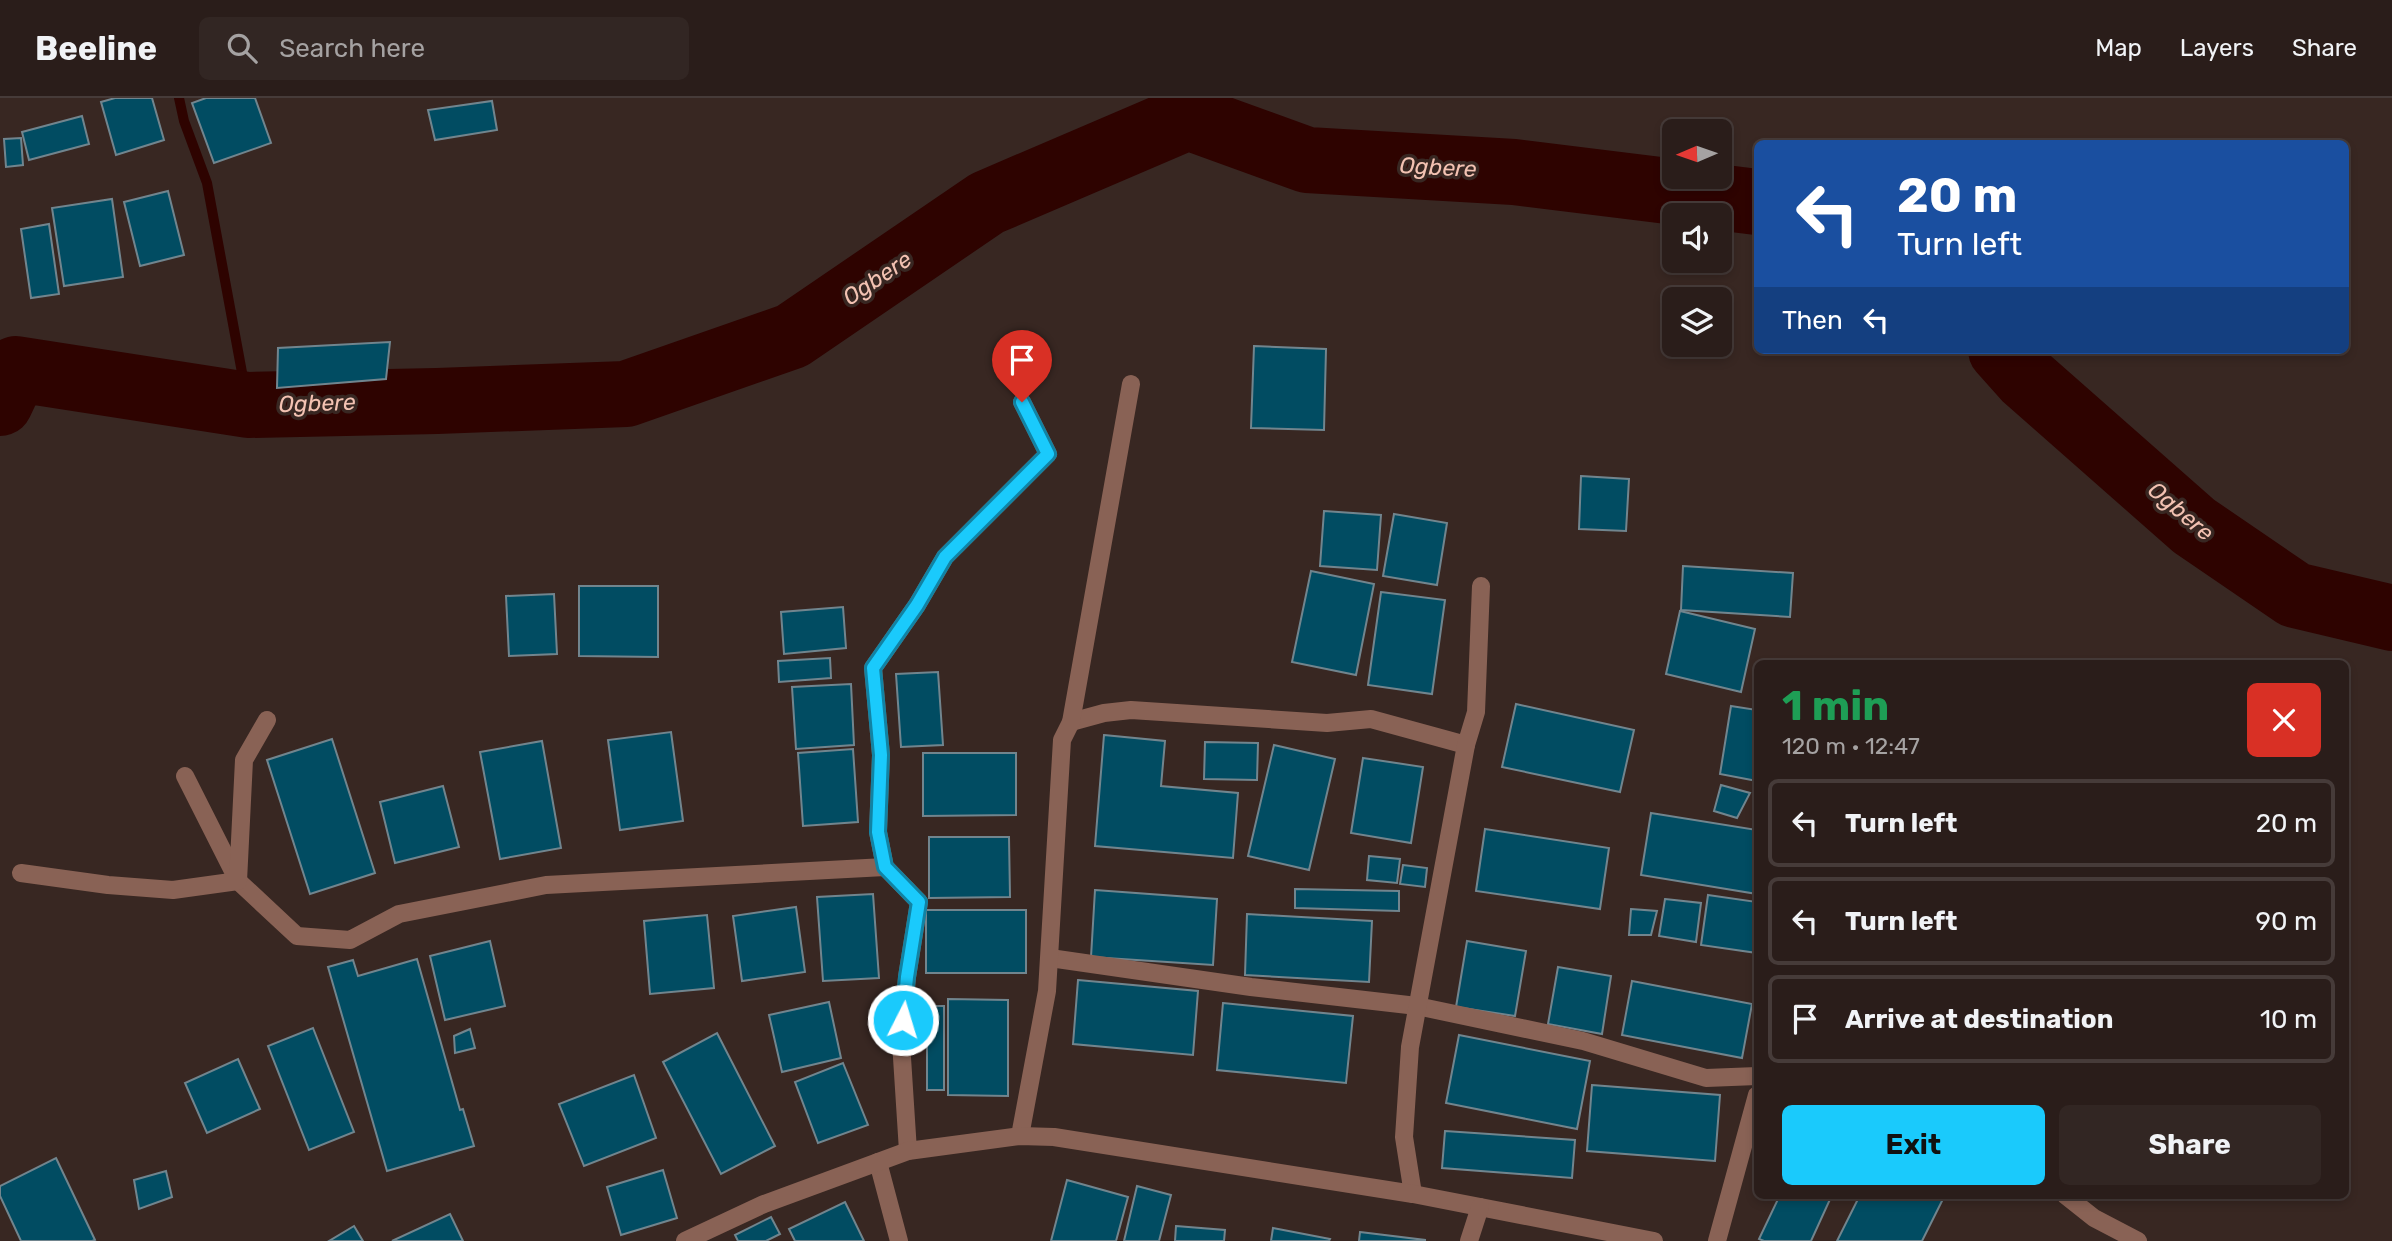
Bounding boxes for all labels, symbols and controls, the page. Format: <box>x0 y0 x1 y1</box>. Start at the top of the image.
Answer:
search box <box>199 17 689 80</box>
text: Beeline <box>35 29 157 68</box>
icon: search <box>223 29 261 67</box>
text: Search here <box>279 33 425 64</box>
text: Map <box>2095 34 2142 62</box>
text: Layers <box>2180 34 2254 62</box>
text: Share <box>2292 34 2357 62</box>
north arrow <box>1662 119 1732 189</box>
map controls <box>1662 119 1732 357</box>
water label: Ogbere <box>1399 151 1477 183</box>
text: 20 m <box>1897 166 2018 224</box>
icon: left <box>1782 168 1873 259</box>
button: sound <box>1662 203 1732 273</box>
text: Turn left <box>1897 225 2022 263</box>
water label: Ogbere <box>837 245 917 311</box>
button: layers <box>1662 287 1732 357</box>
icon: left <box>1857 301 1895 339</box>
text: Then <box>1782 305 1843 336</box>
pin <box>992 330 1052 402</box>
icon: arrive <box>1003 341 1041 379</box>
water label: Ogbere <box>278 388 356 418</box>
water label: Ogbere <box>2142 475 2220 547</box>
text: 1 min <box>1782 681 1889 731</box>
button: close <box>2247 683 2321 757</box>
text: 120 m · 12:47 <box>1782 732 1920 760</box>
icon: left <box>1786 804 1824 842</box>
text: Turn left <box>1845 808 1957 839</box>
text: 20 m <box>2256 808 2317 839</box>
icon: left <box>1786 902 1824 940</box>
text: Turn left <box>1845 906 1957 937</box>
text: 90 m <box>2256 906 2317 937</box>
position arrow <box>866 983 940 1057</box>
icon: arrive <box>1786 1000 1824 1038</box>
text: Arrive at destination <box>1845 1004 2113 1035</box>
text: 10 m <box>2260 1004 2317 1035</box>
button: Exit <box>1782 1105 2045 1185</box>
button: Share <box>2059 1105 2321 1185</box>

